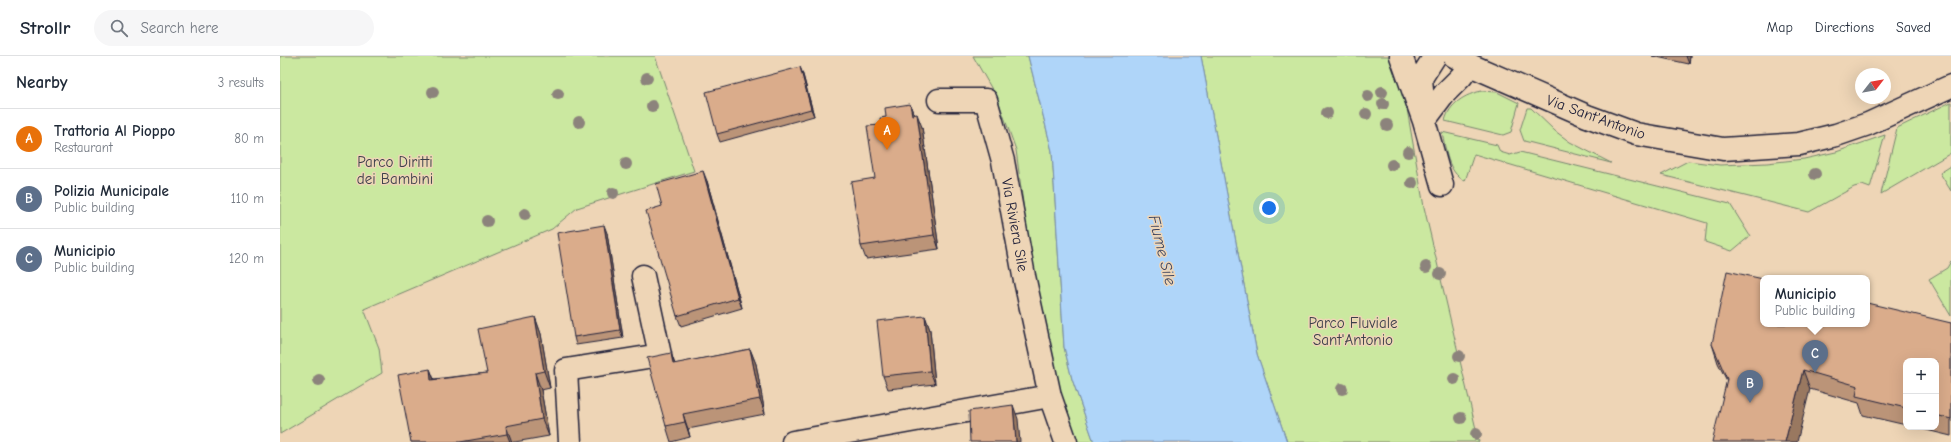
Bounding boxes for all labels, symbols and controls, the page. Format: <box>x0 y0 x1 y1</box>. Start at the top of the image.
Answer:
search box <box>94 10 374 46</box>
text: Strollr <box>20 17 70 39</box>
icon: search <box>108 17 130 39</box>
text: Search here <box>140 19 219 37</box>
text: Map <box>1766 19 1793 36</box>
text: Directions <box>1815 19 1874 36</box>
text: Saved <box>1896 19 1931 36</box>
north arrow <box>1855 68 1891 104</box>
text: Nearby <box>16 73 67 92</box>
text: 3 results <box>218 75 264 90</box>
street label: Via Sant'Antonio <box>1544 91 1648 143</box>
pin: A <box>874 117 900 150</box>
text: Trattoria Al Pioppo <box>54 122 175 140</box>
text: A <box>25 131 33 146</box>
text: 80 m <box>234 131 264 146</box>
text: Restaurant <box>54 140 113 155</box>
park label: Parco Diritti dei Bambini <box>357 153 433 188</box>
street label: Via Riviera Sile <box>998 177 1032 274</box>
text: Polizia Municipale <box>54 182 169 200</box>
text: B <box>25 191 33 206</box>
text: 110 m <box>231 191 264 206</box>
your location <box>1259 198 1279 218</box>
text: Public building <box>54 200 135 215</box>
water label: Fiume Sile <box>1145 213 1179 287</box>
text: Municipio <box>54 242 116 260</box>
text: C <box>25 251 33 266</box>
text: 120 m <box>229 251 264 266</box>
text: Public building <box>54 260 135 275</box>
popup <box>1760 275 1870 327</box>
text: Municipio <box>1775 285 1836 303</box>
text: Public building <box>1775 303 1855 318</box>
park label: Parco Fluviale Sant'Antonio <box>1308 314 1398 349</box>
pin: C <box>1802 340 1828 373</box>
map controls <box>1903 358 1939 430</box>
button: + <box>1903 358 1939 394</box>
pin: B <box>1737 370 1763 403</box>
button: − <box>1903 394 1939 430</box>

